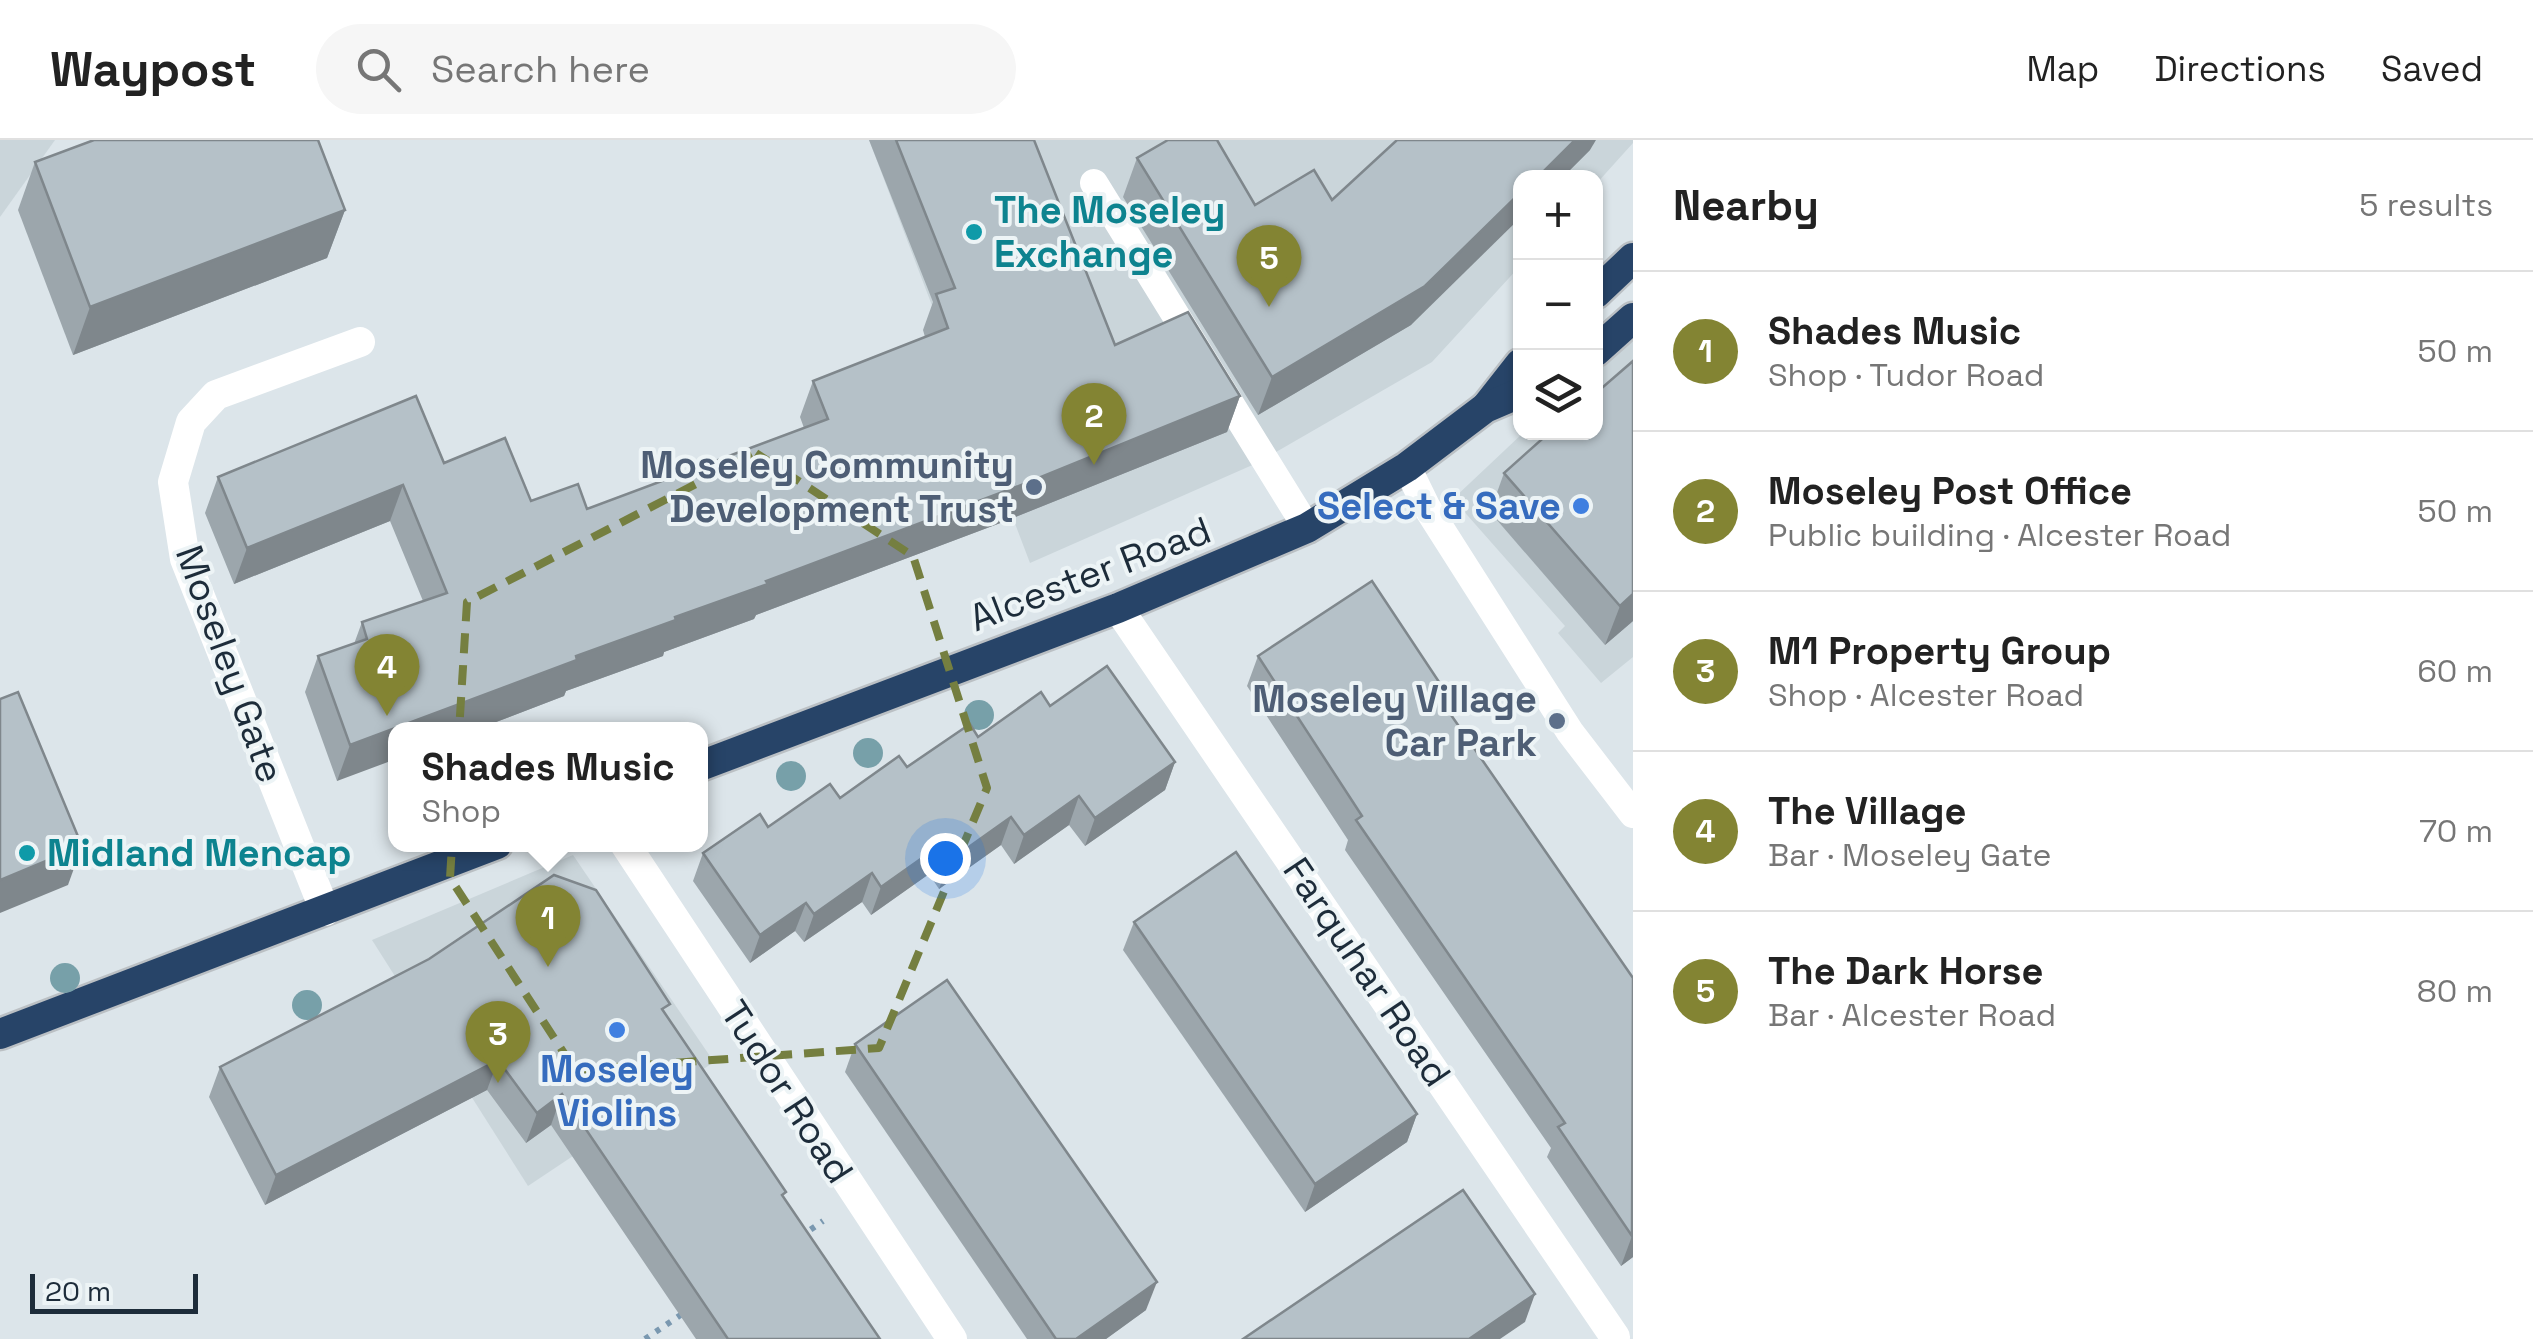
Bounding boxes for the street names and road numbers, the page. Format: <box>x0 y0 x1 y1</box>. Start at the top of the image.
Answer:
street label: Alcester Road <box>962 506 1218 642</box>
street label: Moseley Gate <box>165 539 295 789</box>
street label: Farquhar Road <box>1273 848 1461 1096</box>
street label: Tudor Road <box>710 992 864 1192</box>

